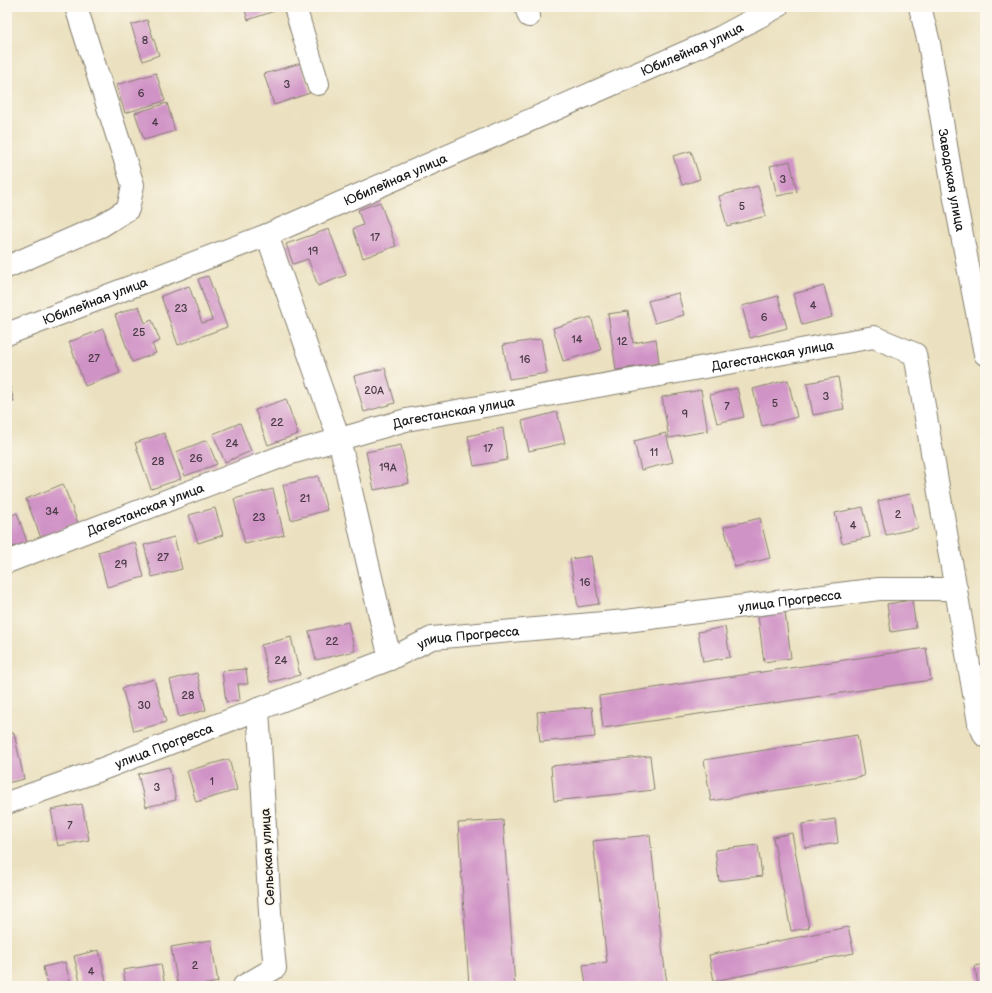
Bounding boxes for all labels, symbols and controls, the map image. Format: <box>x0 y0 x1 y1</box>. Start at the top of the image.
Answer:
street label: Юбилейная улица <box>638 19 747 80</box>
house number: 8 <box>142 34 148 47</box>
house number: 3 <box>284 78 291 91</box>
house number: 6 <box>138 87 145 100</box>
house number: 4 <box>152 116 159 129</box>
street label: Заводская улица <box>934 128 968 233</box>
street label: Юбилейная улица <box>341 150 450 210</box>
house number: 3 <box>780 173 787 186</box>
house number: 5 <box>739 200 745 213</box>
house number: 17 <box>370 231 380 244</box>
house number: 19 <box>308 245 318 258</box>
street label: Юбилейная улица <box>40 274 150 329</box>
house number: 4 <box>810 299 817 312</box>
house number: 23 <box>174 302 188 315</box>
house number: 6 <box>761 311 768 324</box>
house number: 25 <box>133 326 145 339</box>
house number: 14 <box>572 333 583 346</box>
house number: 12 <box>617 335 628 348</box>
street label: Дагестанская улица <box>710 337 835 375</box>
house number: 27 <box>88 352 101 365</box>
house number: 16 <box>520 353 531 366</box>
house number: 20А <box>364 384 384 397</box>
house number: 3 <box>823 390 830 403</box>
street label: Дагестанская улица <box>391 394 516 432</box>
house number: 5 <box>772 397 778 410</box>
house number: 7 <box>724 400 730 413</box>
house number: 9 <box>682 408 688 421</box>
house number: 22 <box>271 416 284 429</box>
house number: 24 <box>225 437 239 450</box>
house number: 17 <box>483 442 493 455</box>
house number: 11 <box>650 446 658 459</box>
house number: 26 <box>189 452 203 465</box>
house number: 28 <box>152 455 164 468</box>
house number: 19А <box>379 461 397 474</box>
street label: Дагестанская улица <box>85 480 207 540</box>
house number: 21 <box>300 492 310 505</box>
house number: 34 <box>45 505 59 518</box>
house number: 2 <box>895 508 902 521</box>
house number: 23 <box>252 511 266 524</box>
house number: 4 <box>850 519 857 532</box>
house number: 27 <box>157 551 170 564</box>
house number: 29 <box>115 558 127 571</box>
house number: 16 <box>580 576 591 589</box>
street label: улица Прогресса <box>738 587 843 616</box>
street label: улица Прогресса <box>415 623 520 653</box>
house number: 22 <box>326 635 339 648</box>
house number: 24 <box>274 654 288 667</box>
house number: 28 <box>182 689 194 702</box>
house number: 30 <box>137 699 151 712</box>
street label: улица Прогресса <box>113 720 216 772</box>
house number: 1 <box>210 775 214 788</box>
house number: 3 <box>154 781 161 794</box>
street label: Сельская улица <box>257 808 279 906</box>
house number: 7 <box>67 819 73 832</box>
house number: 2 <box>192 959 199 972</box>
house number: 4 <box>88 965 95 978</box>

